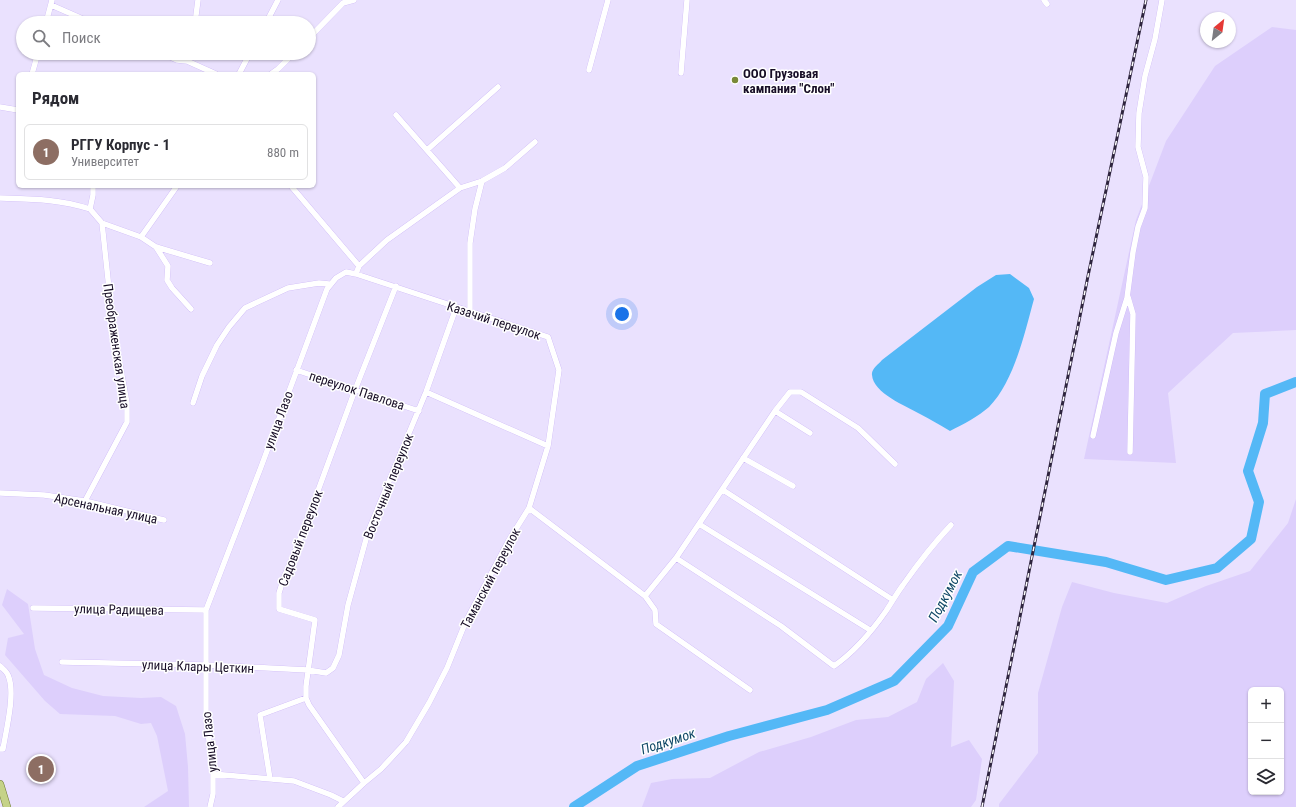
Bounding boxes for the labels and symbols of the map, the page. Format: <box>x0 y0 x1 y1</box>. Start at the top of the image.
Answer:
north arrow <box>1200 12 1236 48</box>
place label: ООО Грузовая кампания "Слон" <box>743 66 835 96</box>
marker: ООО Грузовая кампания "Слон" <box>730 75 740 85</box>
street label: Преображенская улица <box>100 282 133 410</box>
street label: Казачий переулок <box>445 298 543 343</box>
your location <box>612 304 632 324</box>
street label: переулок Павлова <box>307 368 406 413</box>
street label: улица Лазо <box>261 389 296 451</box>
street label: Восточный переулок <box>360 431 417 541</box>
street label: Садовый переулок <box>275 487 326 588</box>
street label: Арсенальная улица <box>53 490 159 527</box>
street label: Таманский переулок <box>458 525 524 631</box>
water label: Подкумок <box>925 567 966 625</box>
street label: улица Радищева <box>74 601 164 618</box>
street label: улица Клары Цеткин <box>142 657 254 676</box>
street label: улица Лазо <box>199 711 220 773</box>
water label: Подкумок <box>639 725 698 757</box>
pin: 1 <box>28 754 54 784</box>

